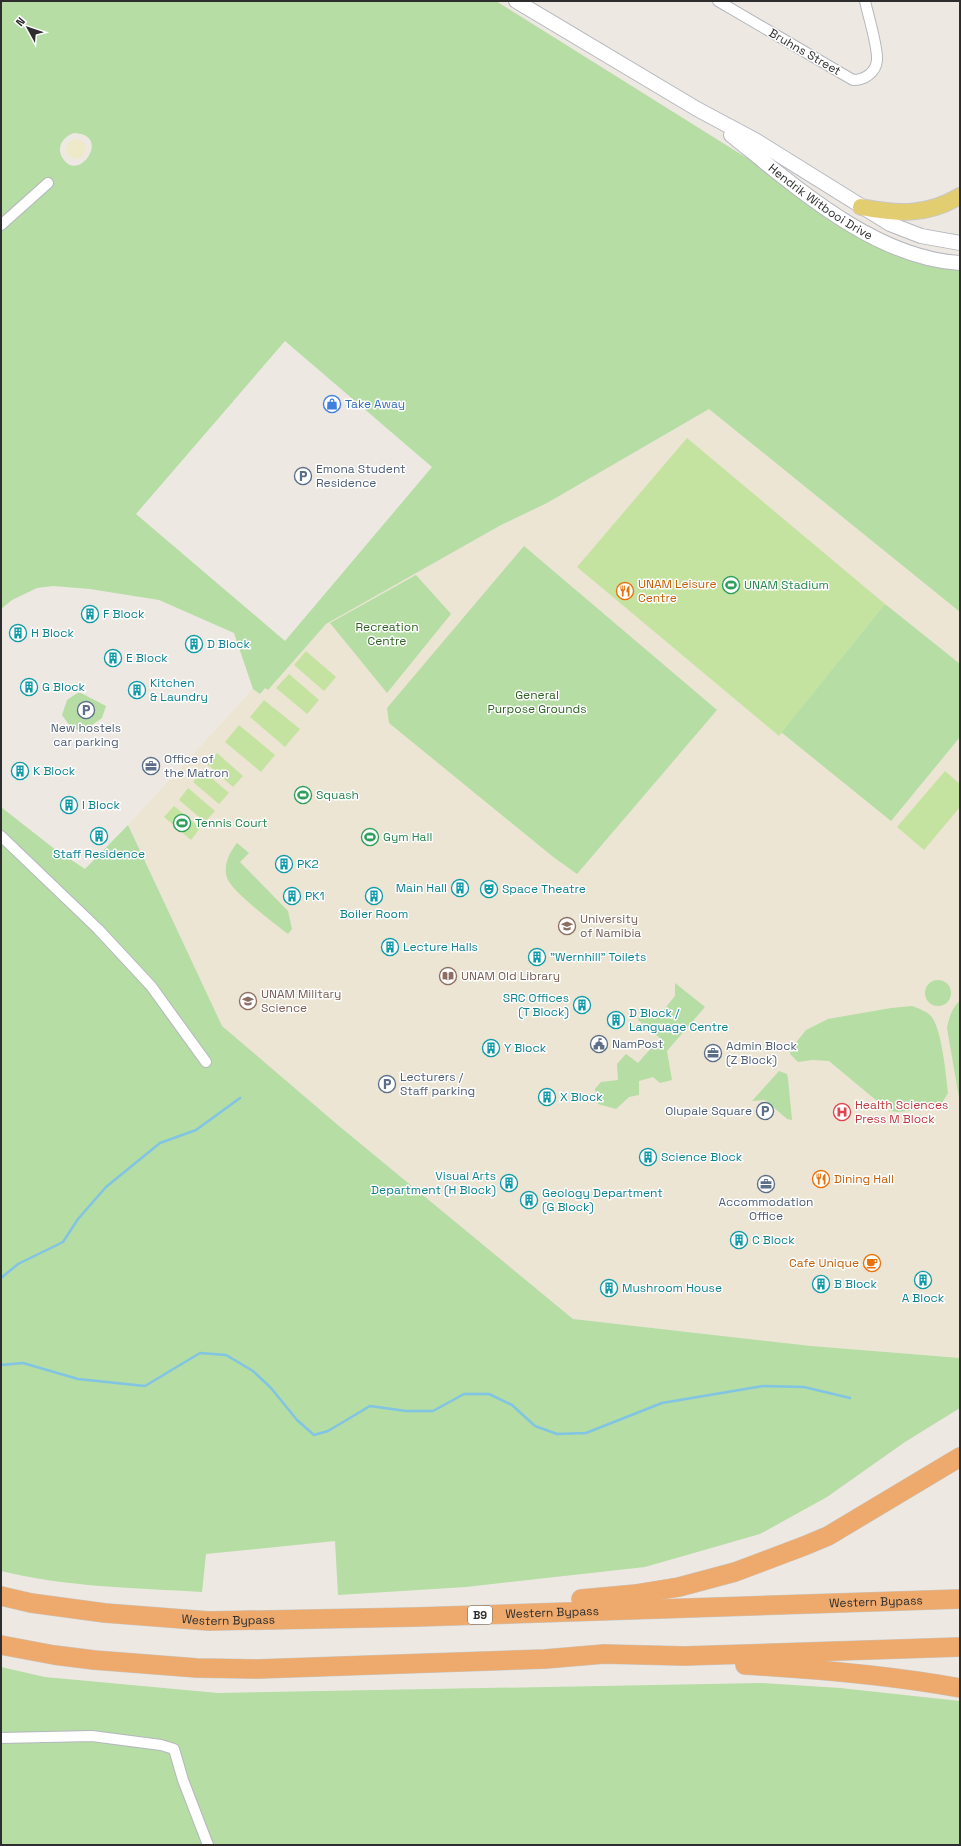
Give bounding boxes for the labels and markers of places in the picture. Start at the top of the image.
shop icon: Take Away [322,394,342,414]
place label: Take Away [345,396,405,412]
place label: Emona Student Residence [316,461,406,491]
parking icon: Emona Student Residence [293,466,313,486]
sports icon: UNAM Stadium [721,575,741,595]
place label: UNAM Leisure Centre [638,576,717,606]
place label: UNAM Stadium [744,577,829,593]
restaurant icon: UNAM Leisure Centre [615,581,635,601]
building icon: F Block [80,604,100,624]
place label: F Block [103,606,145,622]
building icon: H Block [8,623,28,643]
place label: H Block [31,625,74,641]
building icon: D Block [184,634,204,654]
place label: D Block [207,636,251,652]
building icon: E Block [103,648,123,668]
place label: E Block [126,650,168,666]
place label: Kitchen & Laundry [150,675,208,705]
building icon: G Block [19,677,39,697]
place label: G Block [42,679,85,695]
building icon: Kitchen & Laundry [127,680,147,700]
parking icon: New hostels car parking [76,700,96,720]
place label: New hostels car parking [51,720,121,750]
place label: Office of the Matron [164,751,229,781]
office icon: Office of the Matron [141,756,161,776]
building icon: K Block [10,761,30,781]
place label: K Block [33,763,76,779]
sports icon: Squash [293,785,313,805]
place label: Squash [316,787,359,803]
building icon: I Block [59,795,79,815]
place label: I Block [82,797,120,813]
sports icon: Tennis Court [172,813,192,833]
place label: Tennis Court [195,815,268,831]
building icon: Staff Residence [89,826,109,846]
sports icon: Gym Hall [360,827,380,847]
place label: Gym Hall [383,829,432,845]
place label: Staff Residence [53,846,145,862]
building icon: PK2 [274,854,294,874]
place label: PK2 [297,856,319,872]
building icon: Main Hall [450,878,470,898]
theatre icon: Space Theatre [479,879,499,899]
place label: Main Hall [396,880,447,896]
place label: Space Theatre [502,881,586,897]
building icon: PK1 [282,886,302,906]
building icon: Boiler Room [364,886,384,906]
place label: PK1 [305,888,325,904]
place label: Boiler Room [340,906,408,922]
place label: University of Namibia [580,911,641,941]
school or university icon: University of Namibia [557,916,577,936]
building icon: Lecture Halls [380,937,400,957]
place label: Lecture Halls [403,939,478,955]
building icon: "Wernhill" Toilets [527,947,547,967]
place label: "Wernhill" Toilets [550,949,646,965]
library icon: UNAM Old Library [438,966,458,986]
place label: UNAM Old Library [461,968,560,984]
place label: UNAM Military Science [261,986,341,1016]
place label: SRC Offices (T Block) [503,990,569,1020]
school or university icon: UNAM Military Science [238,991,258,1011]
building icon: SRC Offices (T Block) [572,995,592,1015]
place label: D Block / Language Centre [629,1005,728,1035]
building icon: D Block / Language Centre [606,1010,626,1030]
public building icon: NamPost [589,1034,609,1054]
place label: NamPost [612,1036,663,1052]
building icon: Y Block [481,1038,501,1058]
place label: Admin Block (Z Block) [726,1038,797,1068]
place label: Y Block [504,1040,547,1056]
office icon: Admin Block (Z Block) [703,1043,723,1063]
place label: Lecturers / Staff parking [400,1069,475,1099]
parking icon: Lecturers / Staff parking [377,1074,397,1094]
building icon: X Block [537,1087,557,1107]
place label: X Block [560,1089,603,1105]
place label: Health Sciences Press M Block [855,1097,948,1127]
parking icon: Olupale Square [755,1101,775,1121]
hospital icon: Health Sciences Press M Block [832,1102,852,1122]
place label: Olupale Square [665,1103,752,1119]
building icon: Science Block [638,1147,658,1167]
place label: Science Block [661,1149,743,1165]
place label: Visual Arts Department (H Block) [371,1168,496,1198]
restaurant icon: Dining Hall [811,1169,831,1189]
place label: Dining Hall [834,1171,894,1187]
building icon: Visual Arts Department (H Block) [499,1173,519,1193]
office icon: Accommodation Office [756,1174,776,1194]
place label: Geology Department (G Block) [542,1185,663,1215]
building icon: Geology Department (G Block) [519,1190,539,1210]
place label: Accommodation Office [719,1194,813,1224]
building icon: C Block [729,1230,749,1250]
place label: C Block [752,1232,795,1248]
cafe icon: Cafe Unique [862,1253,882,1273]
place label: Cafe Unique [789,1255,859,1271]
building icon: A Block [913,1270,933,1290]
building icon: B Block [811,1274,831,1294]
place label: B Block [834,1276,877,1292]
building icon: Mushroom House [599,1278,619,1298]
place label: Mushroom House [622,1280,722,1296]
place label: A Block [902,1290,945,1306]

